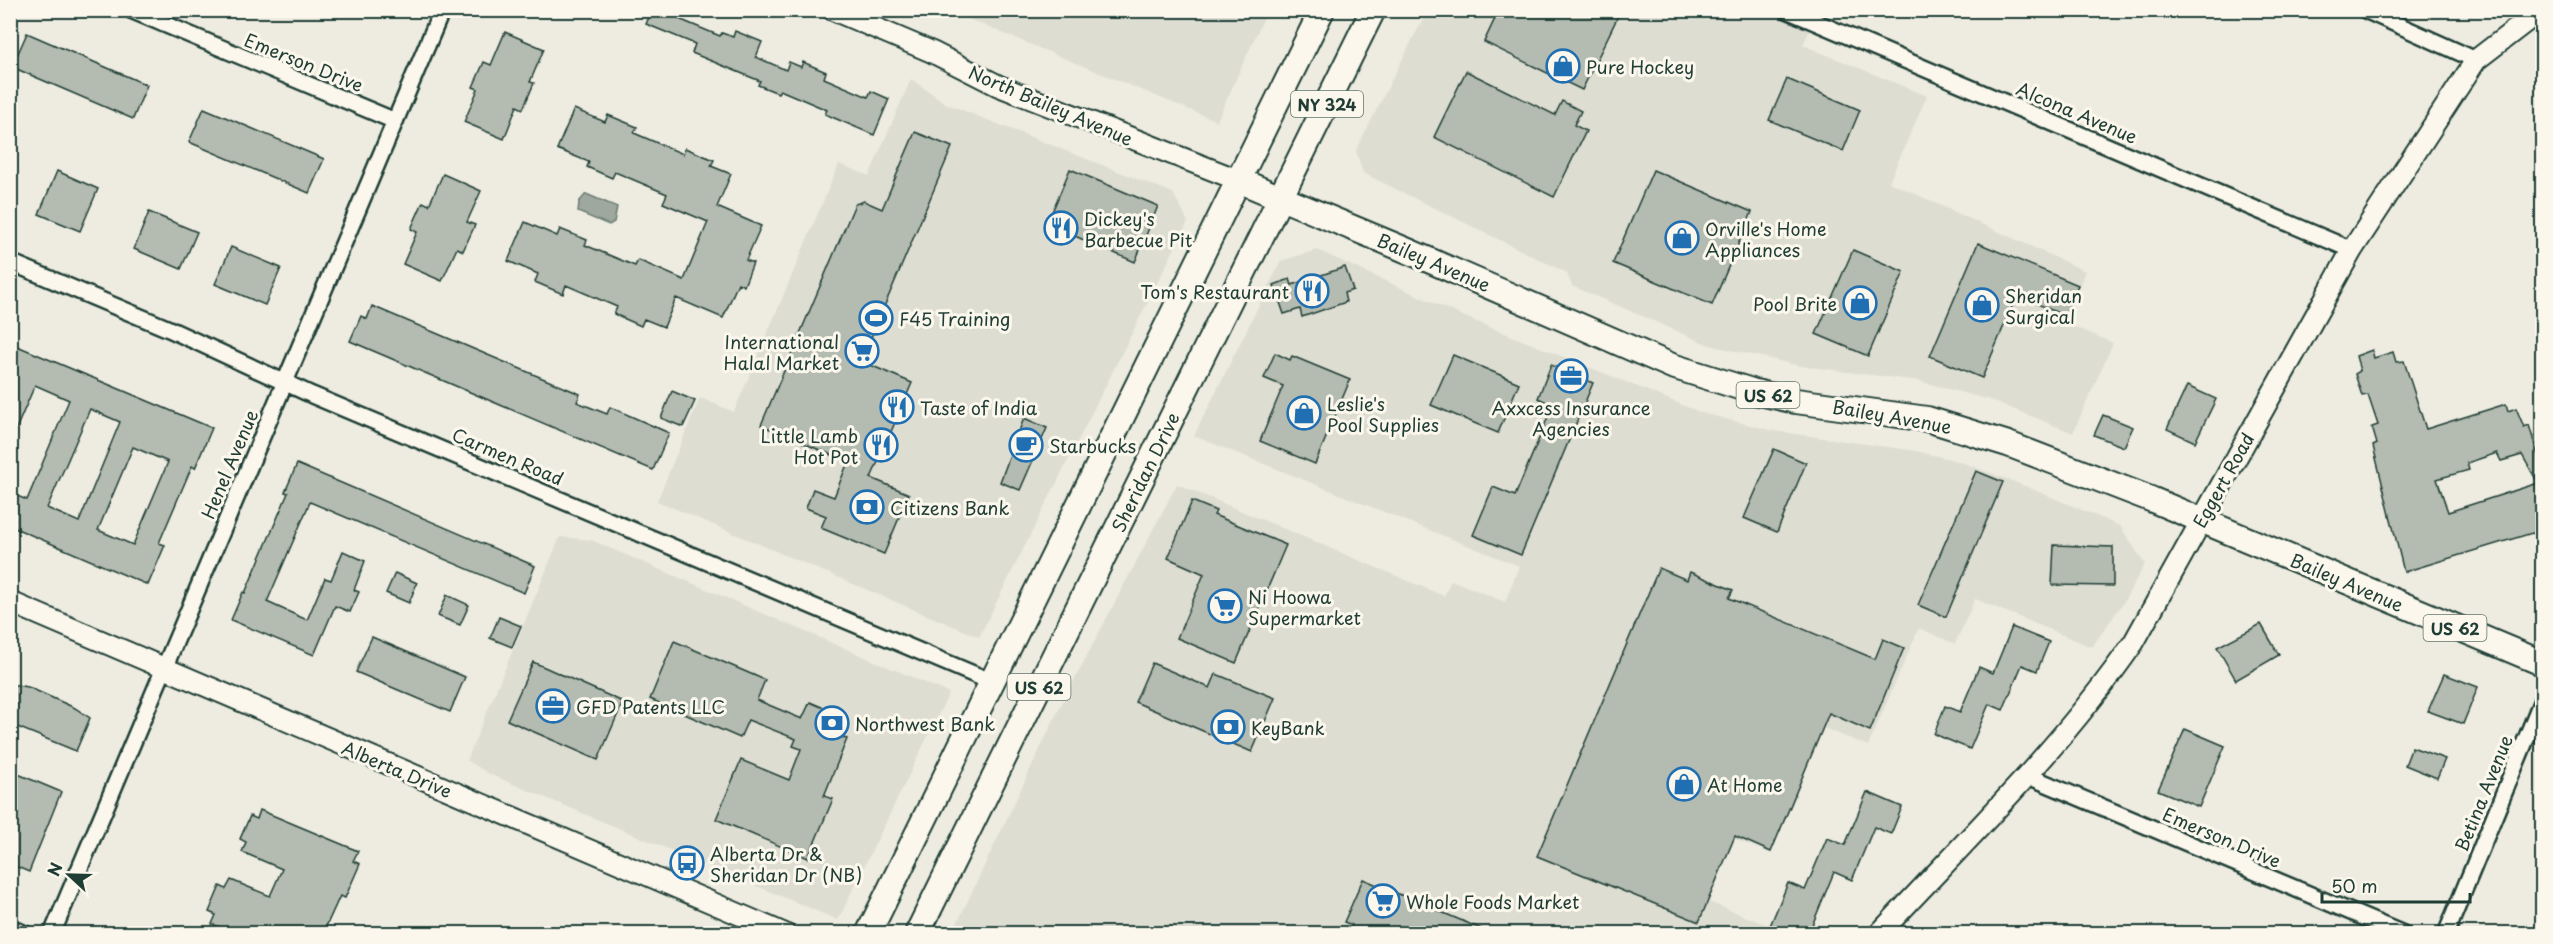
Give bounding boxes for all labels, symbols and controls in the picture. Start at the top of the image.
street label: Emerson Drive [241,26,367,98]
shop icon: Pure Hockey [1545,48,1581,84]
place label: Pure Hockey [1586,53,1694,80]
street label: North Bailey Avenue [965,58,1137,152]
street label: Alcona Avenue [2012,74,2142,150]
road number: NY 324 [1291,91,1363,117]
place label: Dickey's Barbecue Pit [1084,205,1193,253]
restaurant icon: Dickey's Barbecue Pit [1043,210,1079,246]
place label: Orville's Home Appliances [1705,215,1827,263]
shop icon: Orville's Home Appliances [1664,220,1700,256]
street label: Bailey Avenue [1373,226,1495,298]
restaurant icon: Tom's Restaurant [1294,273,1330,309]
place label: Tom's Restaurant [1140,278,1289,305]
place label: Sheridan Surgical [2005,282,2082,330]
shop icon: Pool Brite [1842,285,1878,321]
shop icon: Sheridan Surgical [1964,287,2000,323]
place label: Pool Brite [1753,290,1837,317]
sports icon: F45 Training [858,300,894,336]
place label: F45 Training [899,305,1010,332]
place label: International Halal Market [724,328,839,376]
supermarket icon: International Halal Market [844,333,880,369]
office icon: Axxcess Insurance Agencies [1553,358,1589,394]
road number: US 62 [1736,382,1800,408]
restaurant icon: Taste of India [879,389,915,425]
place label: Leslie's Pool Supplies [1327,390,1439,438]
street label: Bailey Avenue [1830,392,1954,440]
place label: Taste of India [920,394,1038,421]
place label: Axxcess Insurance Agencies [1492,394,1651,442]
shop icon: Leslie's Pool Supplies [1286,395,1322,431]
street label: Henel Avenue [194,405,264,523]
street label: Sheridan Drive [1104,408,1186,536]
street label: Carmen Road [448,420,568,492]
place label: Little Lamb Hot Pot [761,422,858,470]
restaurant icon: Little Lamb Hot Pot [863,427,899,463]
cafe icon: Starbucks [1008,427,1044,463]
street label: Eggert Road [2186,428,2260,532]
place label: Starbucks [1049,432,1136,459]
bank icon: Citizens Bank [849,489,885,525]
place label: Citizens Bank [890,494,1009,521]
street label: Bailey Avenue [2286,546,2408,618]
place label: Ni Hoowa Supermarket [1248,583,1361,631]
supermarket icon: Ni Hoowa Supermarket [1207,588,1243,624]
road number: US 62 [2424,615,2486,641]
road number: US 62 [1008,674,1070,700]
office icon: GFD Patents LLC [535,688,571,724]
place label: GFD Patents LLC [576,693,725,720]
bank icon: Northwest Bank [814,705,850,741]
bank icon: KeyBank [1210,709,1246,745]
place label: Northwest Bank [855,710,995,737]
place label: KeyBank [1251,714,1325,741]
street label: Betina Avenue [2447,731,2519,855]
street label: Alberta Drive [338,734,456,804]
shop icon: At Home [1666,766,1702,802]
place label: At Home [1707,771,1783,798]
street label: Emerson Drive [2159,800,2285,874]
place label: Alberta Dr & Sheridan Dr (NB) [710,840,862,888]
north arrow [39,845,99,905]
bus stop icon: Alberta Dr & Sheridan Dr (NB) [669,845,705,881]
text: N [41,859,68,879]
scale bar [2322,866,2470,904]
text: 50 m [2331,872,2378,899]
supermarket icon: Whole Foods Market [1365,883,1401,919]
place label: Whole Foods Market [1406,888,1579,915]

